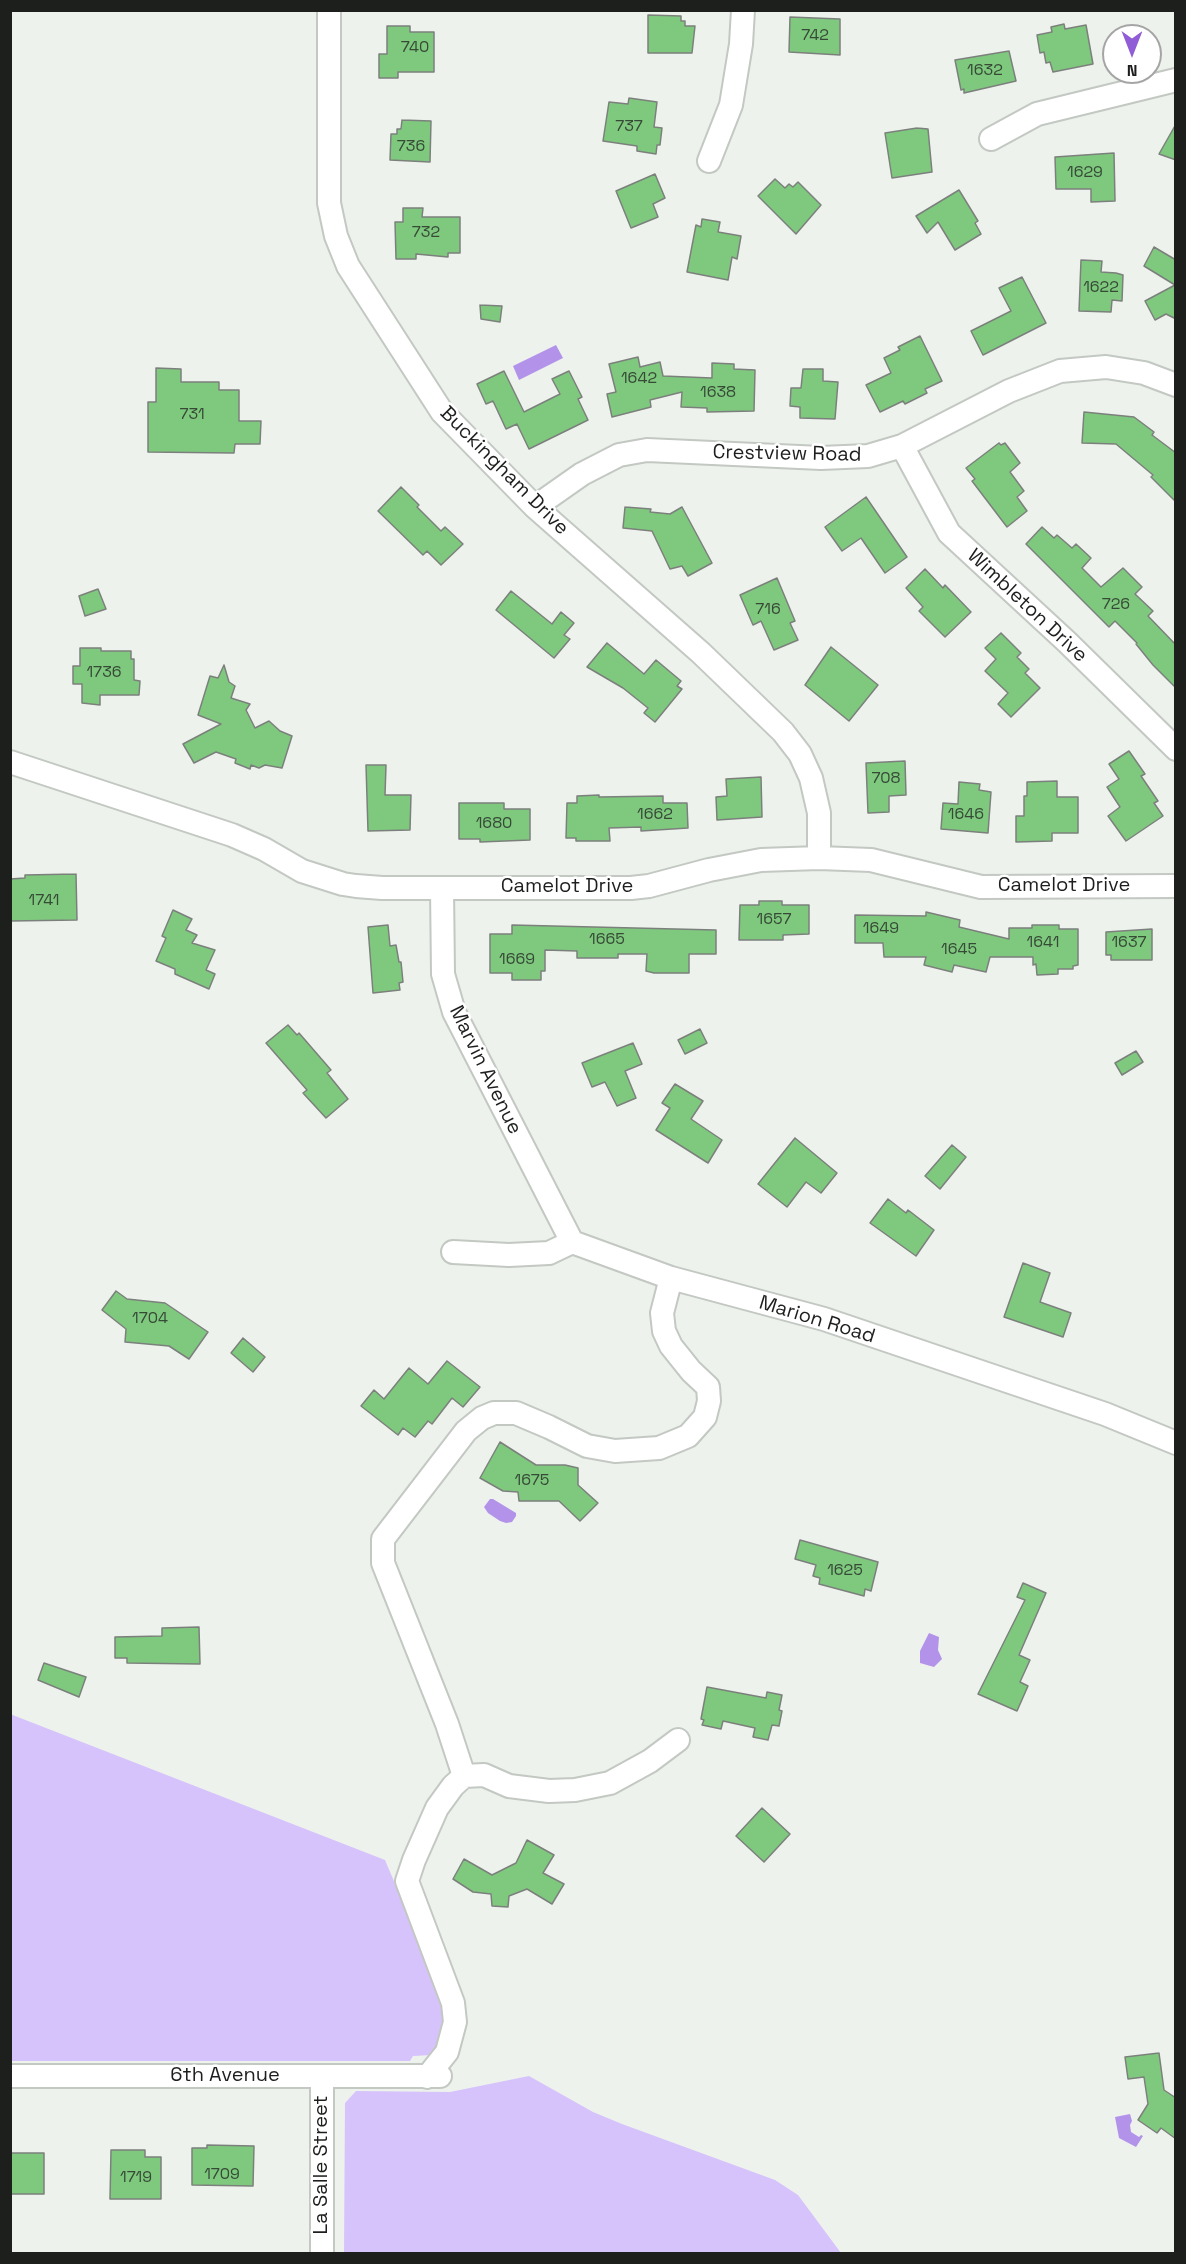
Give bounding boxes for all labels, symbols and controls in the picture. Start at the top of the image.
north arrow [1102,24,1162,84]
house number: 742 [801,26,829,46]
house number: 740 [401,38,429,58]
text: N [1127,60,1137,81]
house number: 1632 [967,61,1003,81]
house number: 737 [615,117,643,137]
house number: 736 [397,137,425,157]
house number: 1629 [1067,163,1103,183]
house number: 732 [412,223,440,243]
house number: 1622 [1083,278,1119,298]
house number: 1642 [621,369,657,389]
house number: 1638 [700,383,736,403]
street label: Buckingham Drive [435,402,573,540]
house number: 731 [179,405,205,425]
street label: Crestview Road [712,441,862,467]
street label: Wimbleton Drive [962,544,1092,668]
house number: 726 [1102,595,1130,615]
house number: 716 [755,600,781,620]
house number: 1736 [86,663,122,683]
house number: 708 [871,769,901,789]
house number: 1662 [637,805,673,825]
house number: 1646 [948,805,984,825]
house number: 1680 [476,814,512,834]
street label: Camelot Drive [998,874,1130,898]
street label: Camelot Drive [501,875,633,899]
house number: 1741 [28,891,60,911]
house number: 1657 [757,910,791,930]
house number: 1649 [863,919,899,939]
house number: 1665 [589,930,625,950]
house number: 1641 [1027,933,1059,953]
house number: 1637 [1111,933,1147,953]
house number: 1645 [941,940,977,960]
house number: 1669 [499,950,535,970]
street label: Marvin Avenue [444,1002,526,1138]
street label: Marion Road [756,1291,878,1349]
house number: 1704 [132,1309,168,1329]
house number: 1675 [515,1471,549,1491]
house number: 1625 [827,1561,863,1581]
street label: 6th Avenue [170,2064,280,2088]
street label: La Salle Street [310,2095,334,2235]
house number: 1709 [204,2165,240,2185]
house number: 1719 [120,2168,152,2188]

